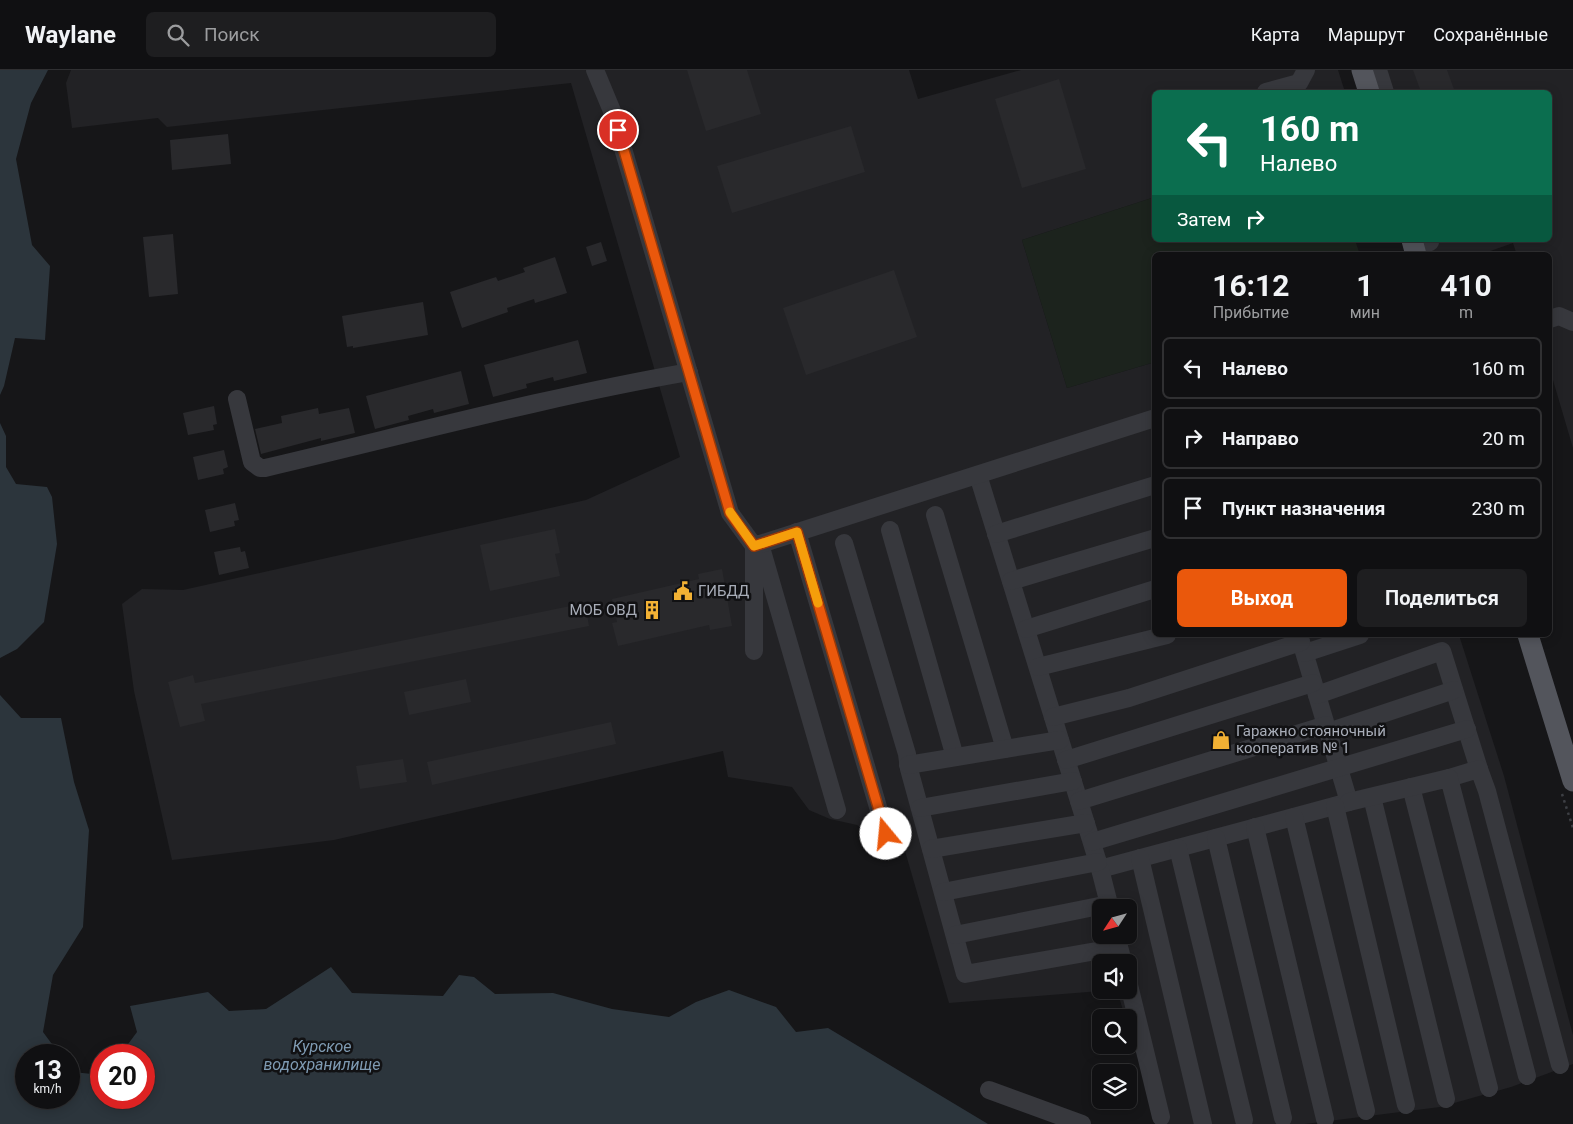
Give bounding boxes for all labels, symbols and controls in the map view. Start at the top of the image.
search box [146,12,496,57]
text: Waylane [25,21,116,49]
icon: search [164,21,192,49]
text: Поиск [204,23,260,46]
text: Карта [1251,24,1300,45]
text: Маршрут [1328,24,1405,45]
text: Сохранённые [1433,24,1548,45]
pin [597,109,639,151]
text: 160 m [1260,109,1359,150]
icon: left [1177,110,1242,175]
icon: arrive [604,116,632,144]
text: Налево [1260,151,1337,176]
icon: right [1241,205,1269,233]
text: Затем [1177,208,1231,231]
text: 16:12 [1212,268,1289,303]
text: 1 [1356,268,1373,303]
text: 410 [1440,268,1492,303]
text: Прибытие [1213,303,1289,322]
text: мин [1350,303,1380,322]
text: m [1459,303,1473,322]
icon: left [1179,354,1207,382]
text: Налево [1222,357,1288,380]
text: 160 m [1472,357,1525,380]
icon: right [1179,424,1207,452]
text: Направо [1222,427,1299,450]
text: 20 m [1482,427,1525,450]
icon: arrive [1179,494,1207,522]
text: Пункт назначения [1222,497,1385,520]
text: 230 m [1472,497,1525,520]
button: Выход [1177,569,1347,627]
button: Поделиться [1357,569,1527,627]
public building icon: ГИБДД [672,580,694,602]
place label: ГИБДД [698,582,749,600]
building icon: МОБ ОВД [641,599,663,621]
place label: МОБ ОВД [569,601,637,619]
place label: Гаражно стояночный кооператив № 1 [1236,722,1386,757]
shop icon: Гаражно стояночный кооператив № 1 [1210,729,1232,751]
position arrow [859,807,911,859]
north arrow [1092,899,1138,944]
map controls [1092,899,1137,1109]
button: sound [1092,954,1137,999]
button: search [1092,1009,1137,1054]
water label: Курское водохранилище [263,1037,381,1074]
speed limit sign: 20 [90,1044,155,1109]
text: 13 [33,1056,62,1085]
button: layers [1092,1064,1137,1109]
text: km/h [33,1082,62,1096]

